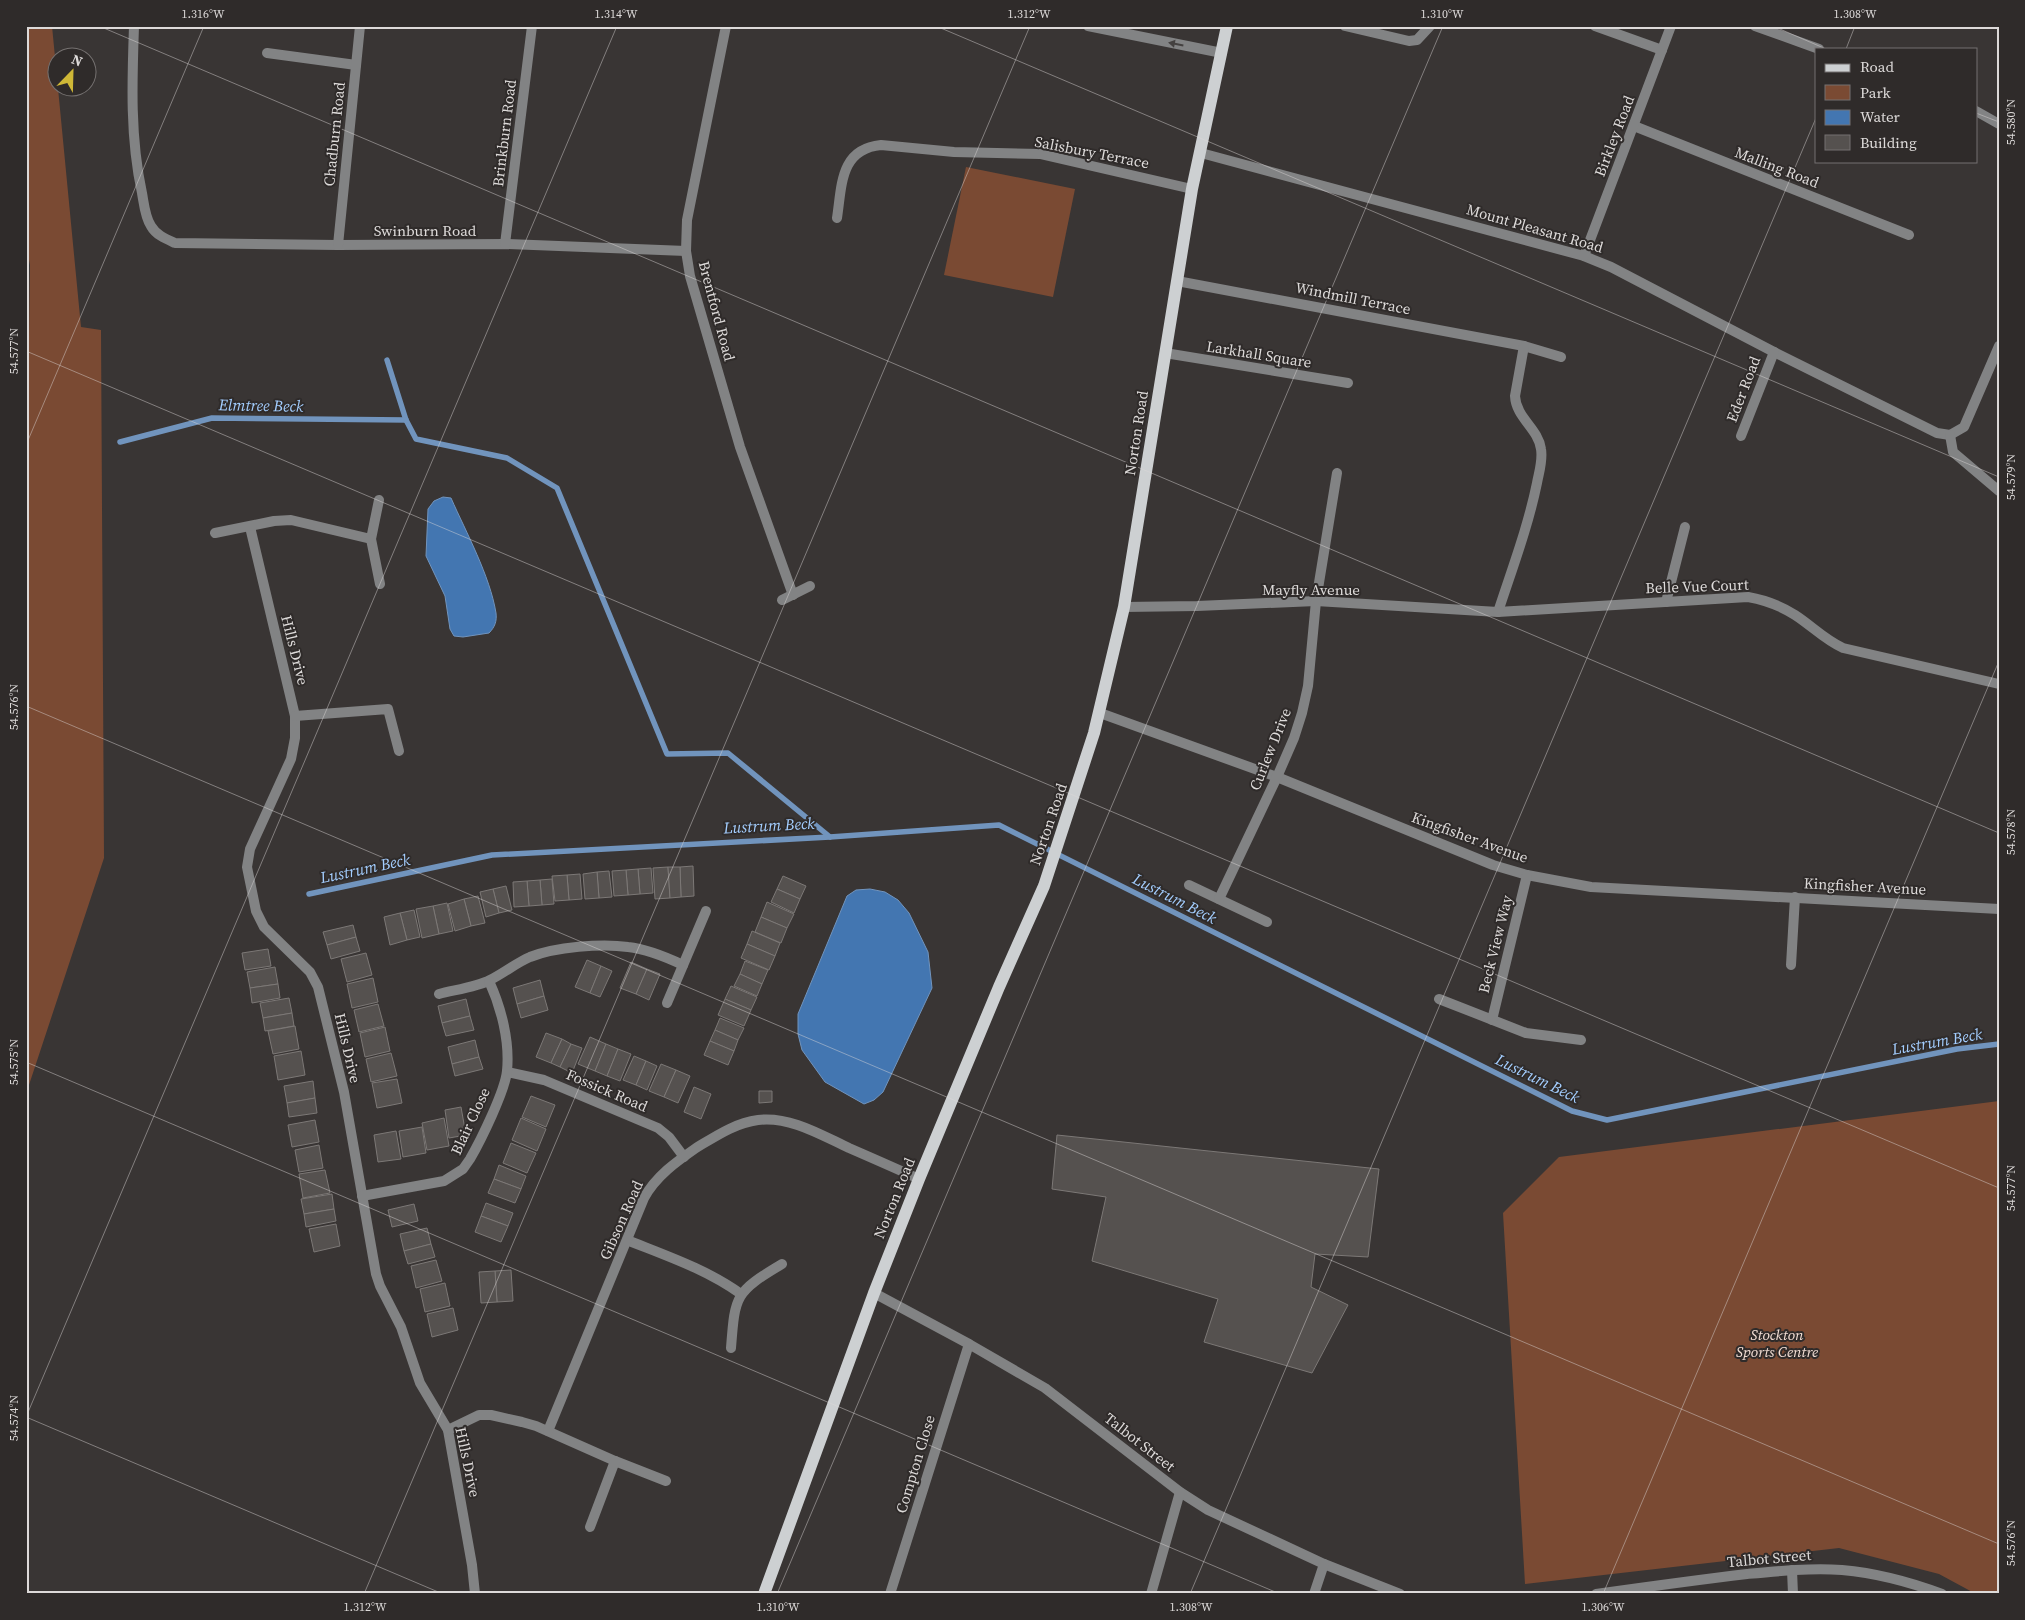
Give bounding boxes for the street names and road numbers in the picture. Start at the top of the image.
street label: Brinkburn Road [487,78,521,188]
street label: Chadburn Road [318,80,350,187]
street label: Birkley Road [1589,92,1639,180]
street label: Salisbury Terrace [1033,131,1151,173]
street label: Malling Road [1732,141,1823,193]
street label: Mount Pleasant Road [1464,198,1606,258]
street label: Swinburn Road [374,220,477,241]
street label: Brentford Road [694,259,741,364]
street label: Windmill Terrace [1294,277,1413,320]
street label: Larkhall Square [1205,335,1313,373]
street label: Eder Road [1721,353,1765,425]
street label: Norton Road [1119,389,1153,477]
street label: Belle Vue Court [1645,574,1749,598]
street label: Mayfly Avenue [1262,579,1360,600]
street label: Hills Drive [276,613,314,688]
street label: Curlew Drive [1244,704,1296,793]
street label: Norton Road [1024,780,1072,868]
street label: Kingfisher Avenue [1409,806,1531,868]
street label: Kingfisher Avenue [1803,872,1927,900]
street label: Beck View Way [1473,893,1517,995]
street label: Hills Drive [330,1011,366,1085]
street label: Fossick Road [563,1063,651,1117]
street label: Blair Close [445,1084,495,1158]
street label: Norton Road [868,1154,920,1242]
street label: Gibson Road [594,1177,648,1263]
street label: Talbot Street [1100,1408,1180,1476]
street label: Compton Close [890,1412,940,1516]
street label: Hills Drive [450,1425,486,1499]
street label: Talbot Street [1726,1544,1812,1572]

